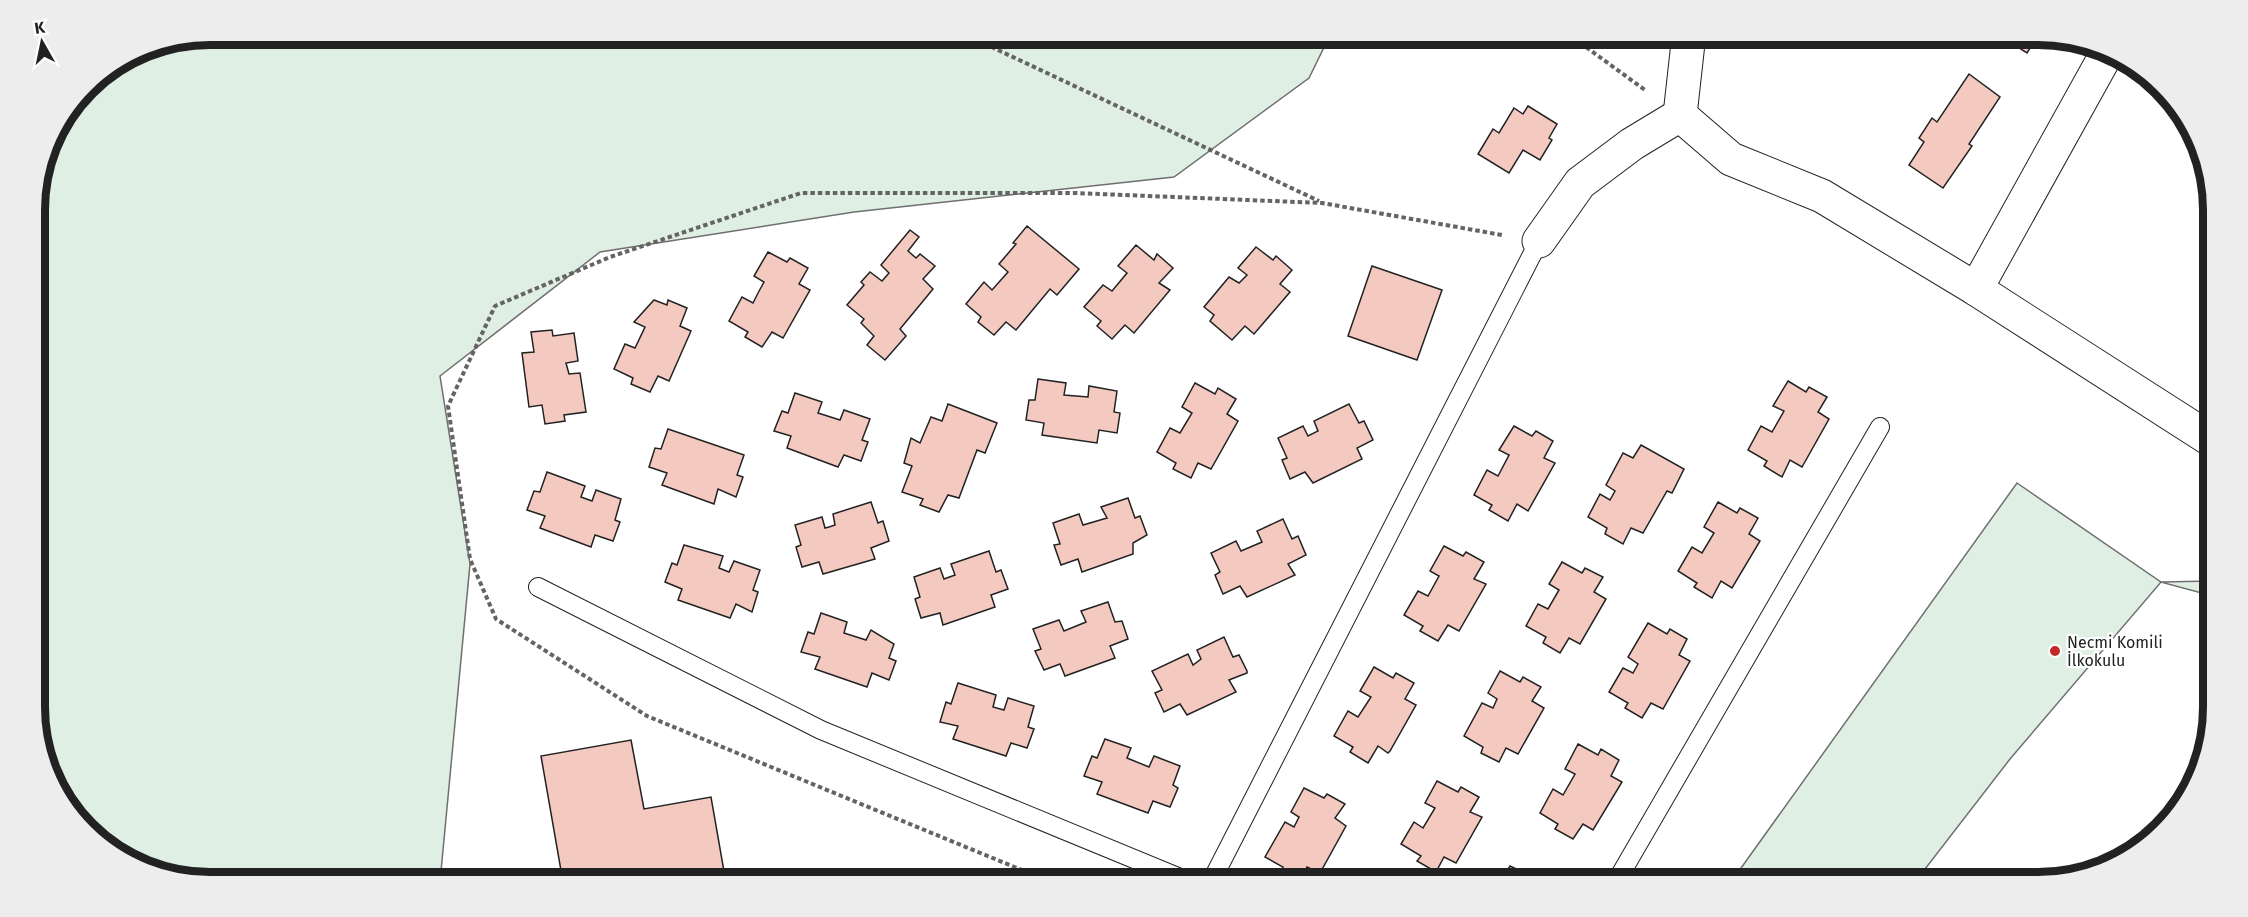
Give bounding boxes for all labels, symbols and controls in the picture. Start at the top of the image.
north arrow [12,12,72,72]
text: K [33,17,47,38]
place label: Necmi Komili İlkokulu [2067,633,2163,670]
marker: Necmi Komili İlkokulu [2048,644,2062,658]

